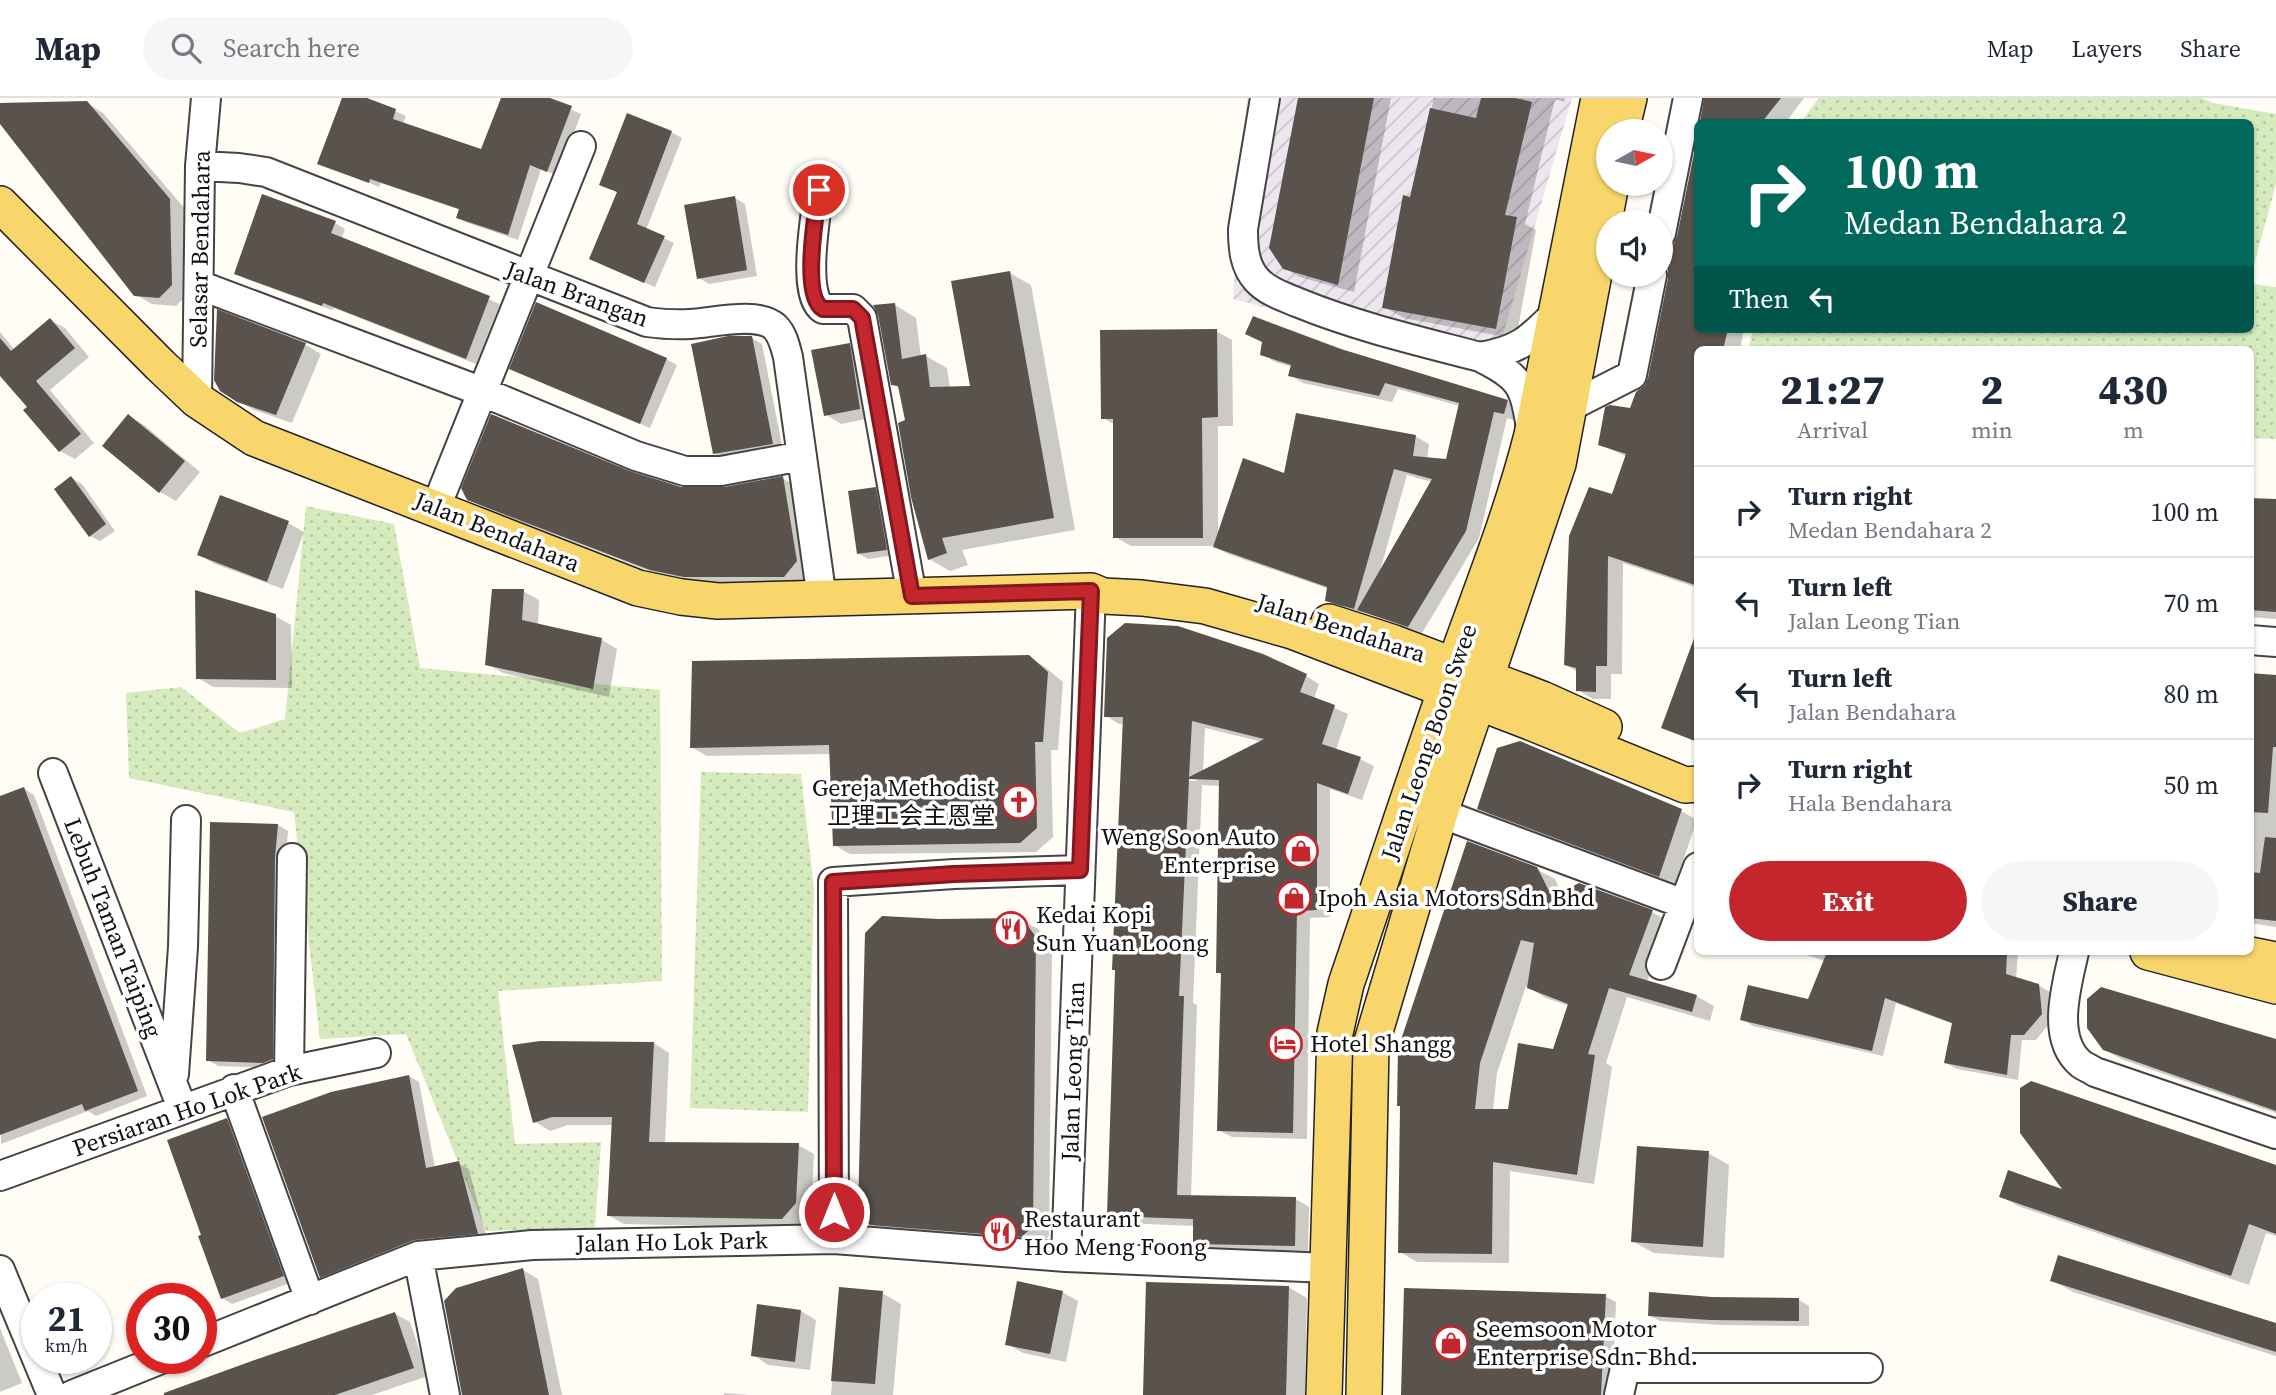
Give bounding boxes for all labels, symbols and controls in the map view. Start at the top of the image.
search box [143,17,633,80]
text: Map [35,26,101,71]
icon: search [167,29,205,67]
text: Search here [223,30,360,66]
text: Map [1987,32,2034,65]
text: Layers [2072,32,2142,65]
text: Share [2180,32,2241,65]
north arrow [1596,119,1673,196]
map controls [1596,119,1673,287]
text: 100 m [1844,137,1979,204]
icon: right [1729,147,1820,238]
street label: Selasar Bendahara [181,149,218,348]
pin [789,160,849,220]
icon: arrive [800,171,838,209]
text: Medan Bendahara 2 [1844,201,2128,245]
button: sound [1596,210,1673,287]
street label: Jalan Brangan [500,252,653,335]
icon: left [1803,280,1841,318]
text: Then [1729,281,1789,317]
text: 21:27 [1780,360,1885,418]
text: 2 [1980,360,2003,418]
text: 430 [2099,360,2168,418]
text: Arrival [1797,414,1868,446]
text: min [1971,414,2013,446]
text: m [2123,414,2144,446]
text: Turn right [1788,478,1912,514]
street label: Jalan Bendahara [409,483,586,580]
icon: right [1729,493,1767,531]
text: 100 m [2151,494,2219,530]
text: Medan Bendahara 2 [1788,514,1992,546]
text: Turn left [1788,569,1892,605]
street label: Jalan Bendahara [1252,584,1431,671]
icon: left [1729,584,1767,622]
text: 70 m [2164,585,2219,621]
text: Jalan Leong Tian [1788,605,1960,637]
street label: Jalan Leong Boon Swee [1372,619,1484,865]
text: Turn left [1788,660,1892,696]
icon: left [1729,675,1767,713]
text: 80 m [2164,676,2219,712]
text: Jalan Bendahara [1788,696,1956,728]
text: Turn right [1788,751,1912,787]
icon: right [1729,766,1767,804]
text: 50 m [2164,767,2219,803]
place label: Gereja Methodist 卫理工会主恩堂 [812,771,995,832]
church icon: Gereja Methodist 卫理工会主恩堂 [1000,783,1038,821]
text: Hala Bendahara [1788,787,1952,819]
street label: Lebuh Taman Taiping [56,813,171,1043]
place label: Weng Soon Auto Enterprise [1101,820,1276,881]
shop icon: Weng Soon Auto Enterprise [1282,832,1320,870]
button: Exit [1729,861,1967,941]
button: Share [1981,861,2219,941]
shop icon: Ipoh Asia Motors Sdn Bhd [1275,879,1313,917]
place label: Ipoh Asia Motors Sdn Bhd [1318,881,1595,914]
place label: Kedai Kopi Sun Yuan Loong [1036,898,1209,959]
restaurant icon: Kedai Kopi Sun Yuan Loong [992,910,1030,948]
street label: Jalan Leong Tian [1053,981,1092,1162]
hotel icon: Hotel Shangg [1266,1025,1304,1063]
place label: Hotel Shangg [1310,1027,1452,1060]
street label: Persiaran Ho Lok Park [68,1055,306,1164]
position arrow [797,1175,871,1249]
place label: Restaurant Hoo Meng Foong [1024,1202,1207,1263]
restaurant icon: Restaurant Hoo Meng Foong [981,1214,1019,1252]
street label: Jalan Ho Lok Park [575,1223,769,1260]
speed limit sign: 30 [126,1283,217,1374]
text: 21 [48,1295,85,1343]
place label: Seemsoon Motor Enterprise Sdn. Bhd. [1476,1312,1698,1373]
shop icon: Seemsoon Motor Enterprise Sdn. Bhd. [1432,1324,1470,1362]
text: km/h [45,1333,88,1358]

